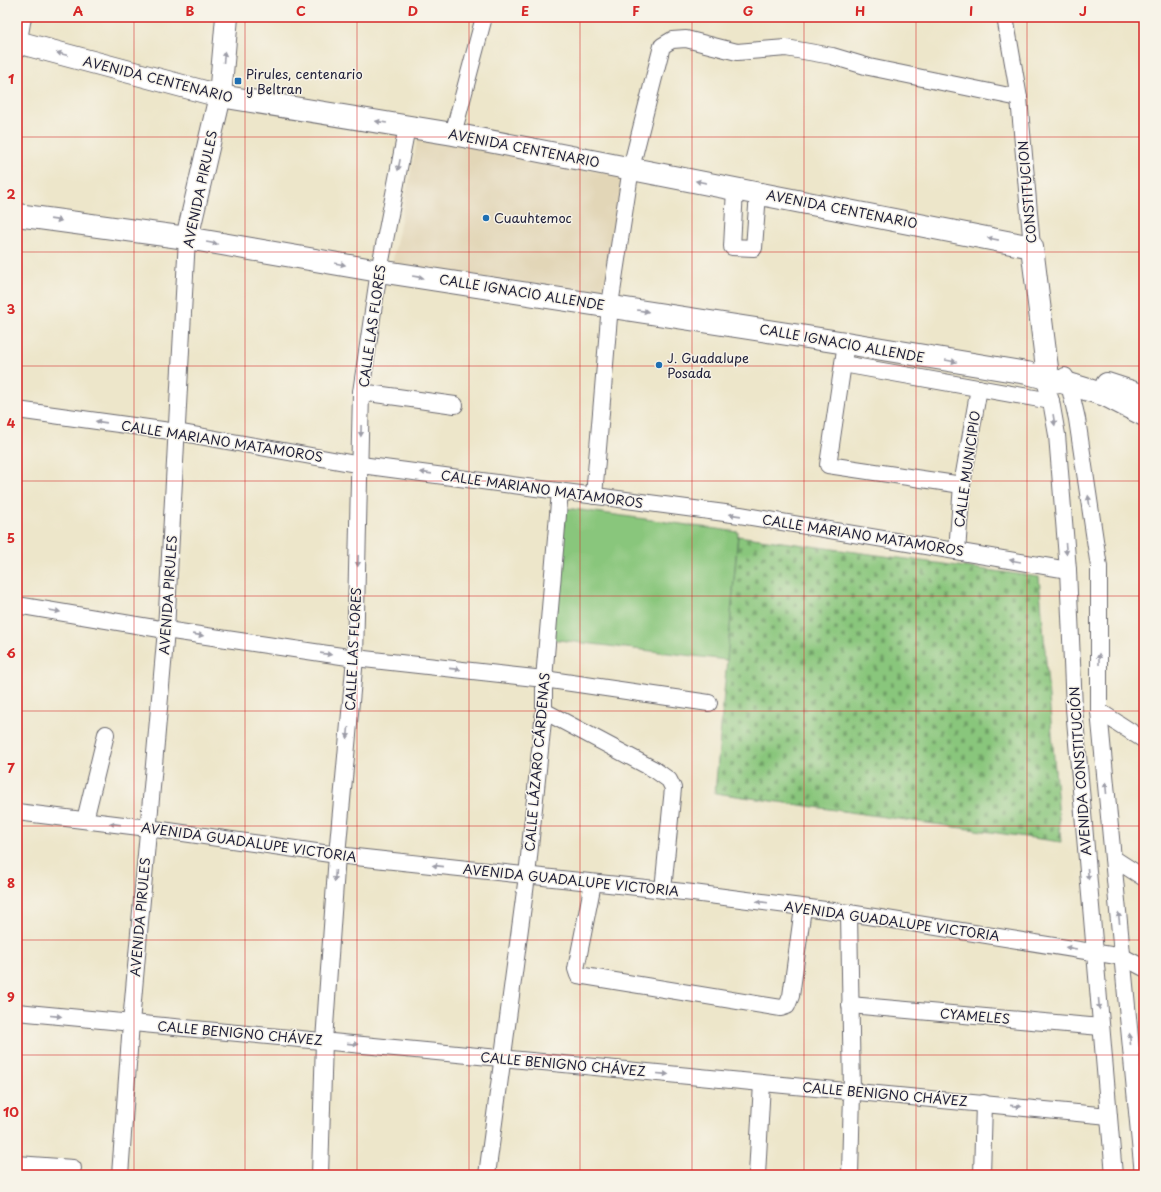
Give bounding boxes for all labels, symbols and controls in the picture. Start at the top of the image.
text: A [73,1,83,20]
text: B [186,1,195,20]
text: C [296,1,306,20]
text: D [408,1,418,20]
text: E [521,1,529,20]
text: F [632,1,640,20]
text: G [743,1,753,20]
text: H [855,1,865,20]
text: I [969,1,973,20]
text: J [1079,1,1087,20]
one-way arrow [56,51,68,57]
street label: AVENIDA CENTENARIO [81,51,235,106]
one-way arrow [220,51,227,63]
place label: Pirules, centenario y Beltran [246,64,363,98]
text: 1 [8,69,14,88]
marker: Pirules, centenario y Beltran [233,76,243,86]
one-way arrow [374,119,387,125]
street label: AVENIDA CENTENARIO [447,124,601,171]
street label: AVENIDA PIRULES [178,128,221,249]
street label: CONSTITUCION [1013,140,1040,244]
one-way arrow [396,159,402,171]
one-way arrow [695,178,707,184]
text: 2 [6,184,16,203]
street label: AVENIDA CENTENARIO [765,185,919,232]
place label: Cuauhtemoc [494,208,572,227]
marker: Cuauhtemoc [481,213,491,223]
one-way arrow [50,217,62,223]
one-way arrow [987,236,1000,242]
one-way arrow [206,240,218,246]
one-way arrow [334,261,346,267]
street label: CALLE LAS FLORES [353,263,390,389]
street label: CALLE IGNACIO ALLENDE [438,269,606,314]
one-way arrow [412,274,424,280]
text: 3 [7,299,16,318]
one-way arrow [637,308,649,314]
street label: CALLE IGNACIO ALLENDE [758,319,926,366]
place label: J. Guadalupe Posada [667,348,749,382]
one-way arrow [945,359,957,365]
marker: J. Guadalupe Posada [654,360,664,370]
street label: CALLE MUNICIPIO [949,409,984,528]
text: 4 [7,413,16,432]
one-way arrow [1051,414,1057,426]
street label: CALLE MARIANO MATAMOROS [120,415,324,466]
one-way arrow [95,419,107,425]
one-way arrow [358,425,364,438]
street label: CALLE MARIANO MATAMOROS [440,465,644,512]
one-way arrow [420,470,432,476]
one-way arrow [1086,495,1092,507]
street label: CALLE MARIANO MATAMOROS [761,509,965,560]
one-way arrow [729,512,741,518]
text: 5 [7,528,15,547]
street label: AVENIDA PIRULES [154,535,181,655]
one-way arrow [1062,543,1069,555]
one-way arrow [355,555,361,568]
one-way arrow [1009,558,1021,564]
street label: CALLE LAS FLORES [340,587,365,711]
one-way arrow [49,609,62,615]
one-way arrow [191,632,204,638]
text: 6 [6,643,16,662]
one-way arrow [320,651,332,657]
one-way arrow [1096,652,1102,665]
one-way arrow [449,666,461,672]
street label: CALLE LÁZARO CÁRDENAS [519,672,554,852]
street label: AVENIDA CONSTITUCIÓN [1064,686,1095,856]
one-way arrow [345,727,351,739]
text: 7 [7,758,15,777]
one-way arrow [1103,782,1110,794]
street label: AVENIDA GUADALUPE VICTORIA [140,817,358,866]
one-way arrow [109,821,121,827]
street label: AVENIDA PIRULES [125,857,154,977]
street label: AVENIDA GUADALUPE VICTORIA [462,859,680,900]
one-way arrow [432,863,444,870]
one-way arrow [1084,868,1091,880]
one-way arrow [332,870,339,882]
text: 8 [7,873,15,892]
street label: AVENIDA GUADALUPE VICTORIA [783,896,1001,945]
one-way arrow [756,899,768,905]
one-way arrow [1116,912,1122,924]
one-way arrow [1065,945,1077,951]
text: 9 [7,987,15,1006]
one-way arrow [1095,998,1102,1010]
street label: CYAMELES [939,1003,1011,1028]
one-way arrow [50,1013,62,1019]
street label: CALLE BENIGNO CHÁVEZ [157,1016,324,1049]
one-way arrow [1127,1033,1134,1045]
one-way arrow [346,1041,359,1047]
street label: CALLE BENIGNO CHÁVEZ [480,1047,647,1080]
one-way arrow [657,1070,669,1077]
street label: CALLE BENIGNO CHÁVEZ [802,1077,969,1110]
text: 10 [3,1102,19,1121]
one-way arrow [1010,1103,1022,1110]

